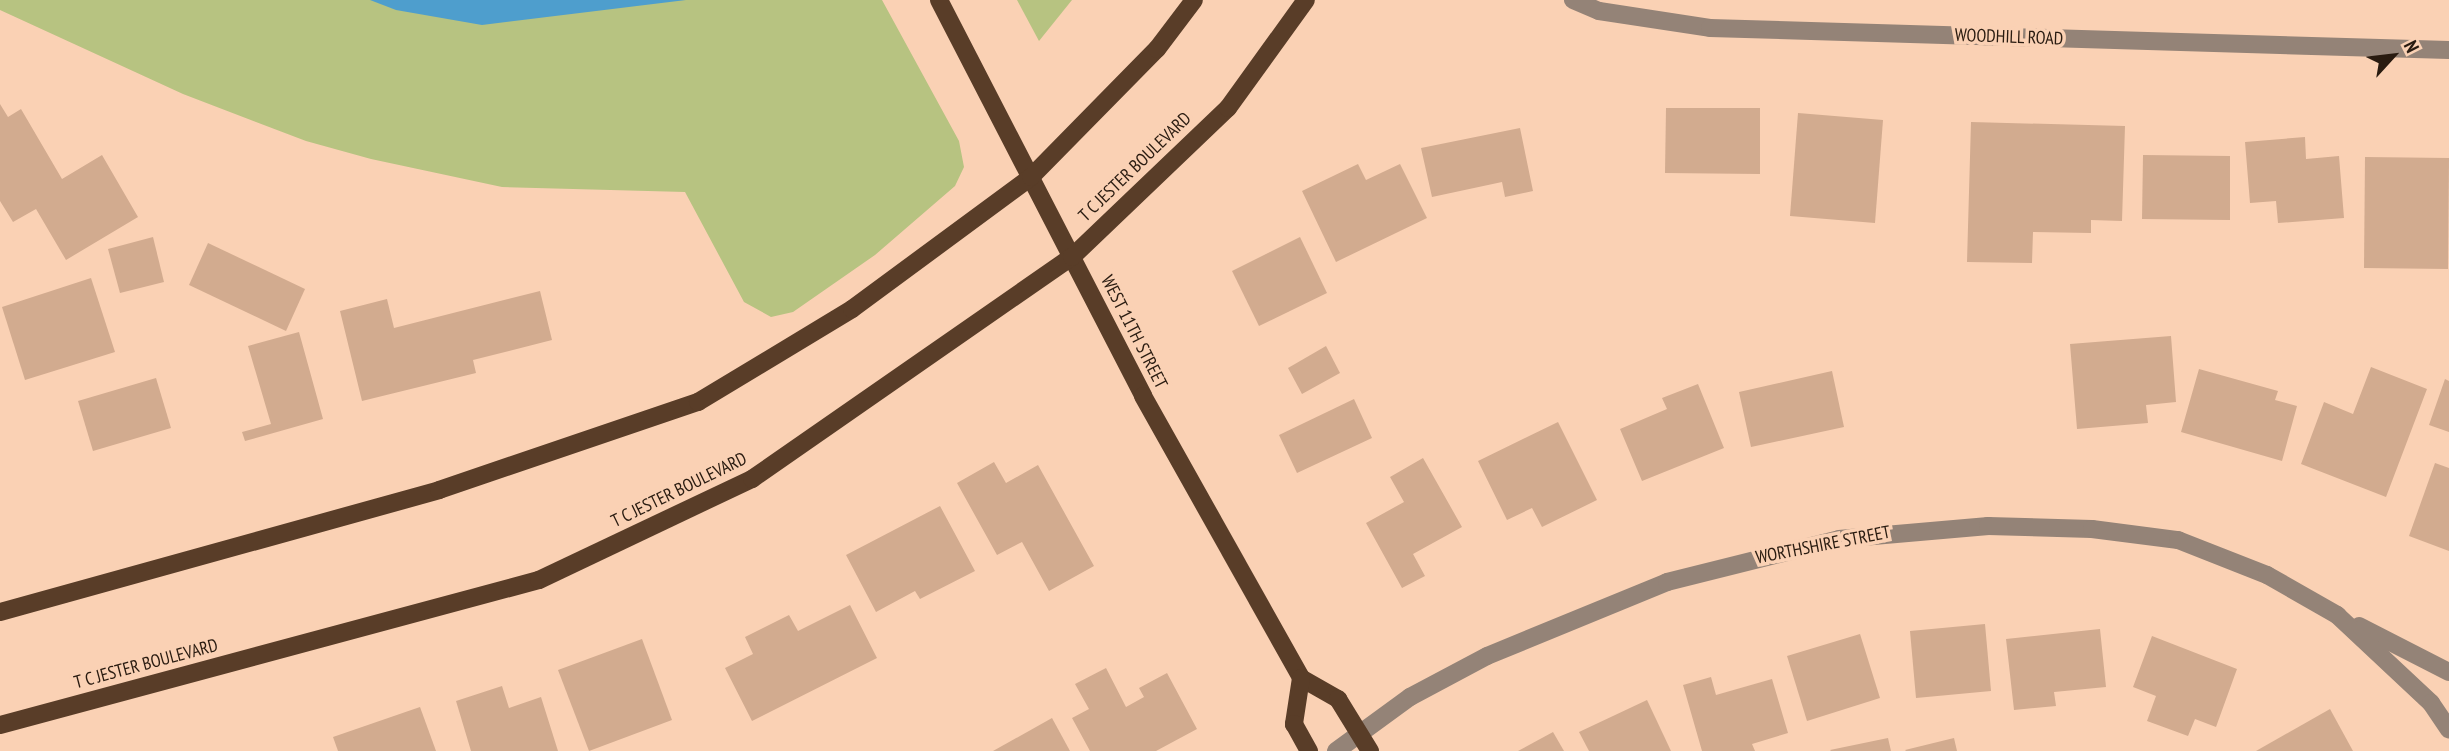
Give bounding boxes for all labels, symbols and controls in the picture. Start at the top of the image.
north arrow [2358,21,2428,91]
street label: WOODHILL ROAD [1954,24,2064,50]
text: N [2399,36,2425,56]
street label: T C JESTER BOULEVARD [1074,107,1196,227]
street label: WEST 11TH STREET [1096,271,1172,393]
street label: T C JESTER BOULEVARD [607,448,751,532]
street label: WORTHSHIRE STREET [1754,521,1892,569]
street label: T C JESTER BOULEVARD [71,634,221,694]

